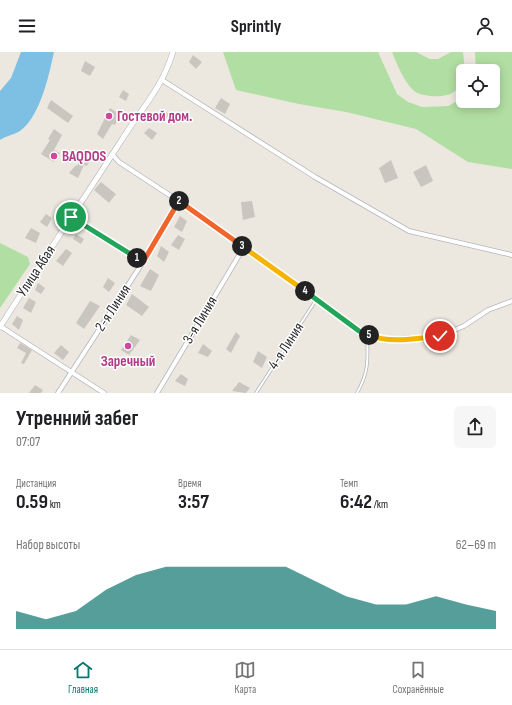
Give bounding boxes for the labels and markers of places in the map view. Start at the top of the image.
place label: Гостевой дом. [117,107,192,126]
marker: Гостевой дом. [104,111,114,121]
place label: BAQDOS [62,147,106,166]
marker: BAQDOS [49,151,59,161]
pin: 2 [169,191,189,211]
pin [54,200,88,234]
pin: 3 [232,236,252,256]
pin: 1 [127,248,147,268]
pin: 4 [295,281,315,301]
pin [423,319,457,353]
pin: 5 [359,325,379,345]
marker: Заречный [123,341,133,351]
place label: Заречный [101,352,155,371]

